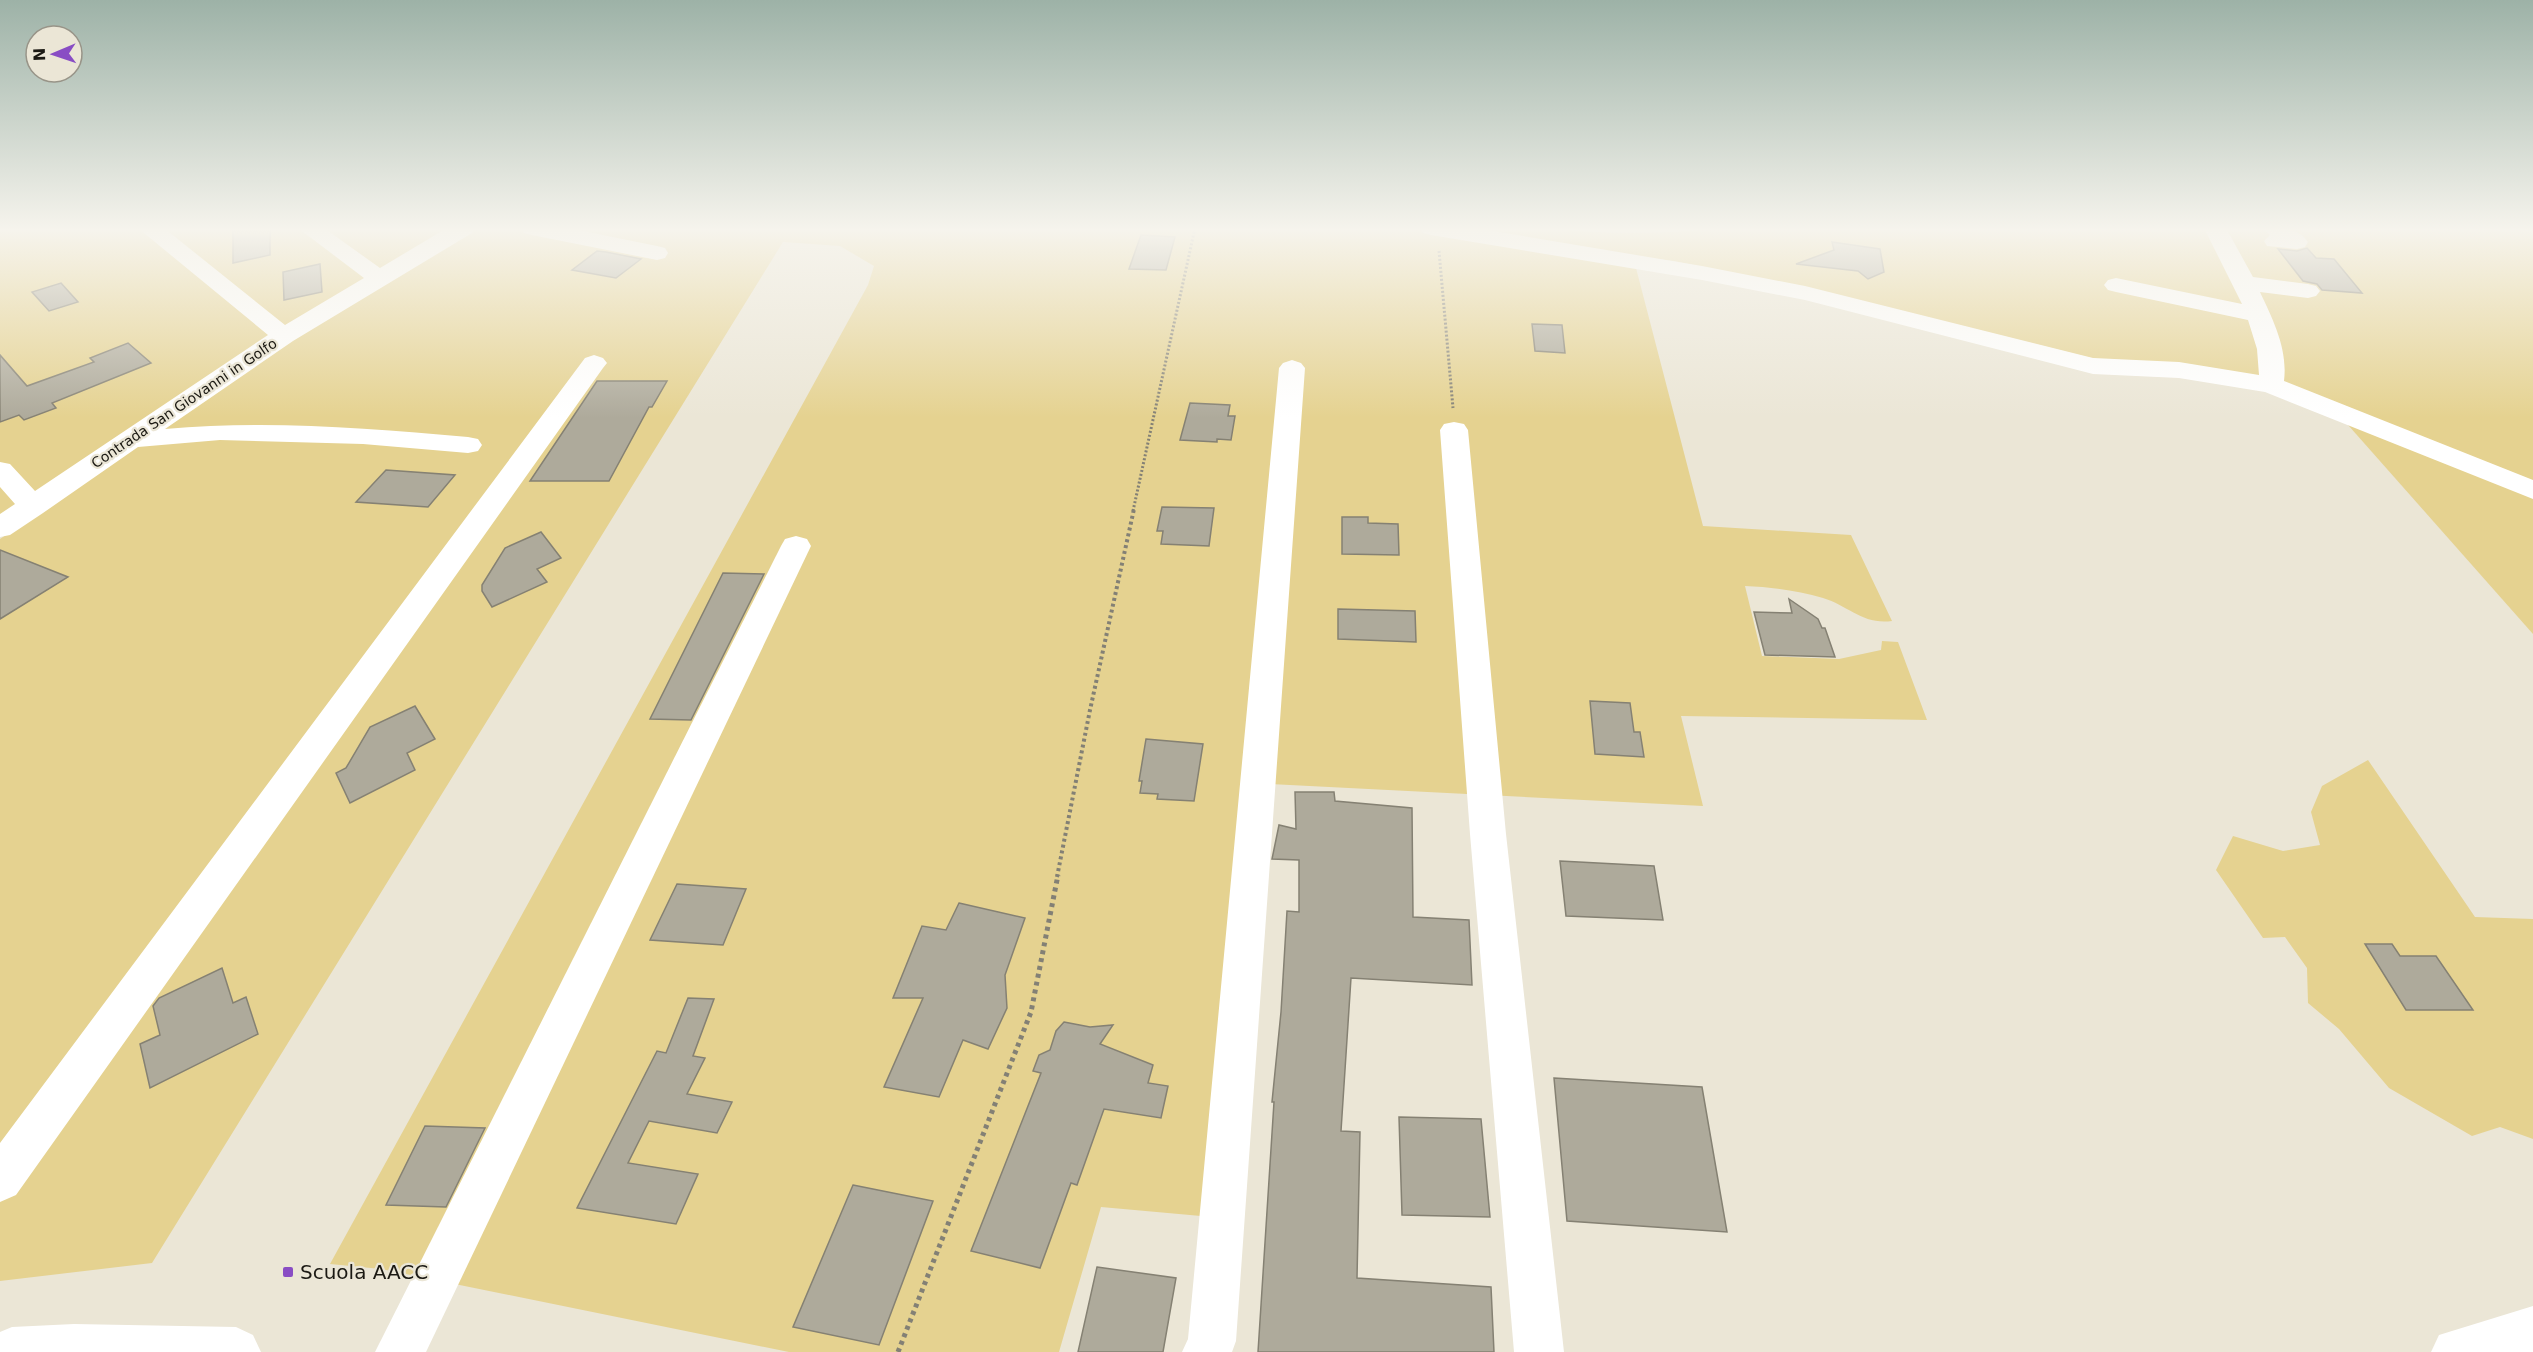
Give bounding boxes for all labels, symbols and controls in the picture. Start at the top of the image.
north arrow [24,24,84,84]
text: N [30,47,49,62]
street label: Contrada San Giovanni in Golfo [88,335,280,471]
place label: Scuola AACC [300,1260,428,1284]
marker: Scuola AACC [281,1265,295,1279]

